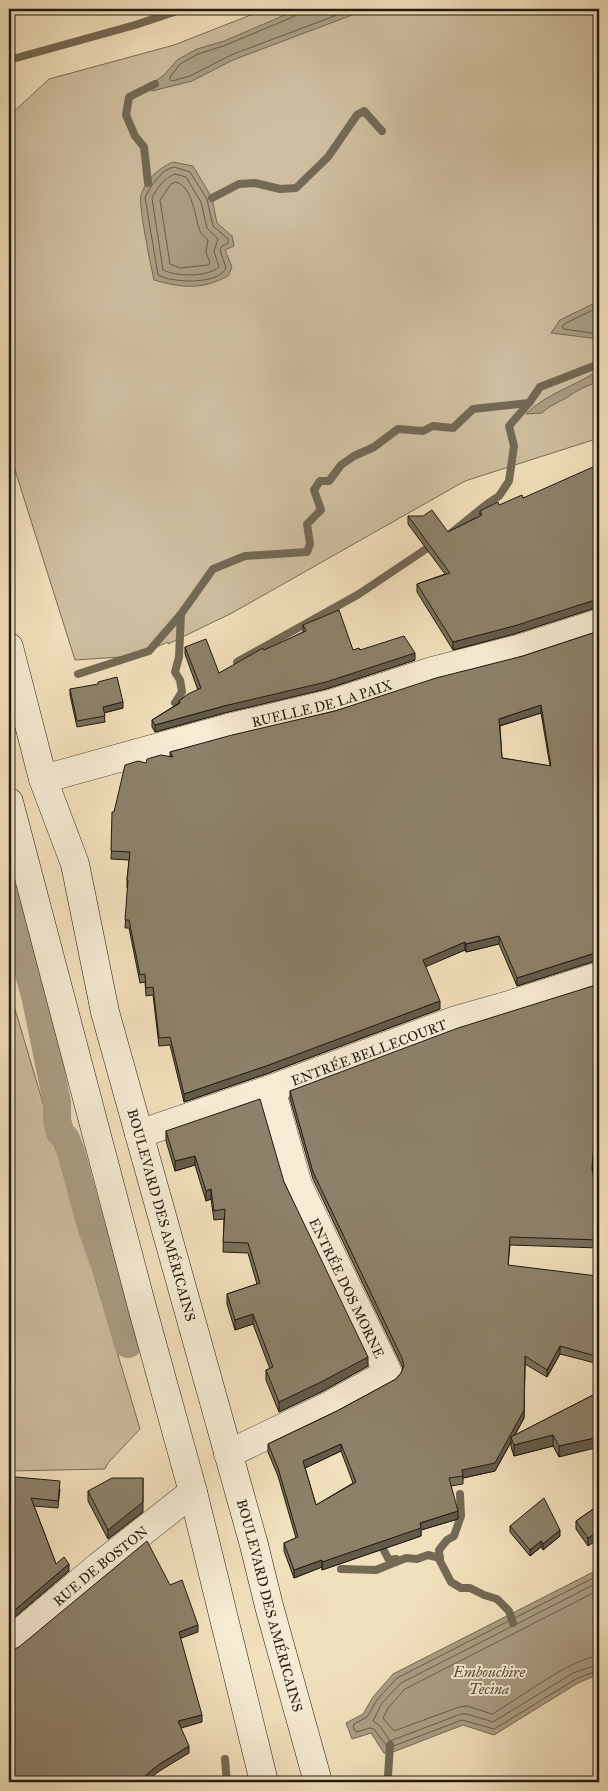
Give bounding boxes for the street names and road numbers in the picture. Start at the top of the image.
street label: RUELLE DE LA PAIX [250,676,395,731]
street label: ENTRÉE BELLECOURT [289,1016,450,1090]
street label: BOULEVARD DES AMÉRICAINS [124,1107,199,1323]
street label: ENTRÉE DOS MORNE [305,1215,390,1361]
street label: BOULEVARD DES AMÉRICAINS [233,1497,306,1714]
street label: RUE DE BOSTON [50,1523,152,1610]

